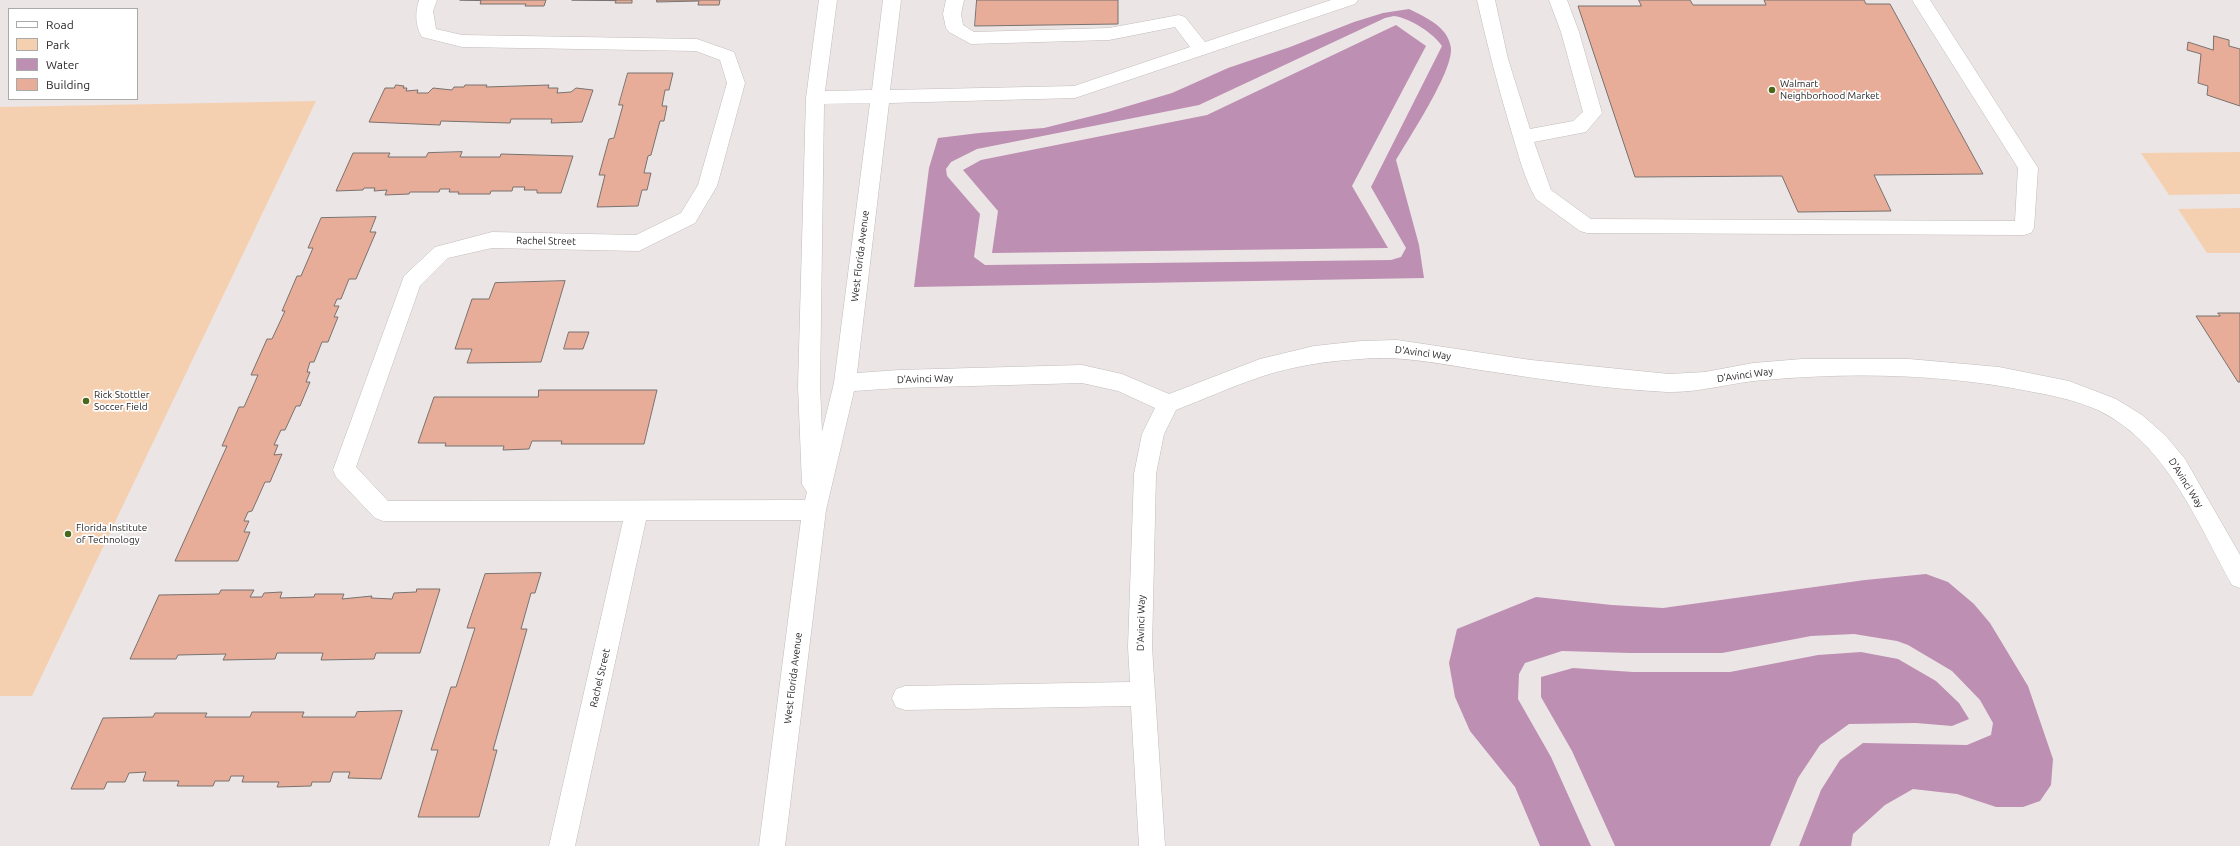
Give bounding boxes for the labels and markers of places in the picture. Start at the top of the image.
place label: Walmart Neighborhood Market [1780,78,1880,102]
marker: Walmart Neighborhood Market [1767,85,1777,95]
place label: Rick Stottler Soccer Field [94,389,149,412]
marker: Rick Stottler Soccer Field [81,396,91,406]
place label: Florida Institute of Technology [76,522,147,546]
marker: Florida Institute of Technology [63,529,73,539]

